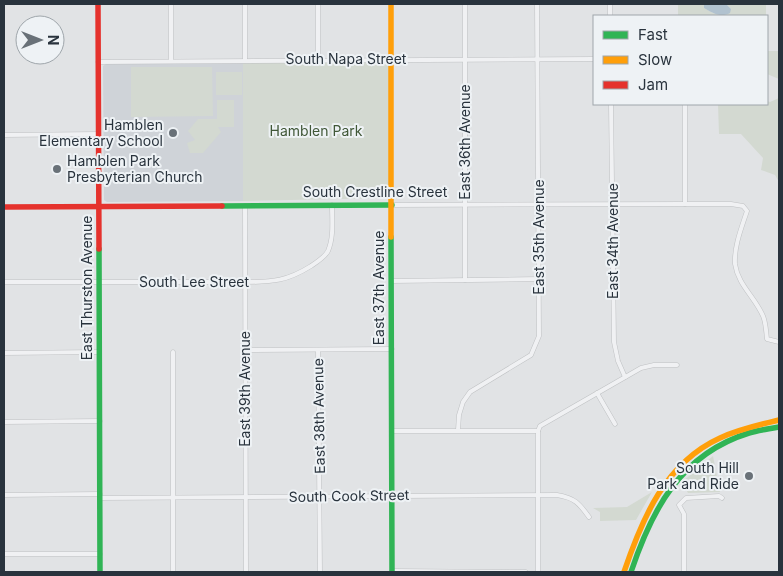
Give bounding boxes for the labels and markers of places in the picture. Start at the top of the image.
place label: Hamblen Elementary School [39,116,163,149]
marker: Hamblen Elementary School [167,127,179,139]
place label: Hamblen Park Presbyterian Church [67,152,203,185]
marker: Hamblen Park Presbyterian Church [51,163,63,175]
place label: South Hill Park and Ride [647,459,739,492]
marker: South Hill Park and Ride [743,470,755,482]

